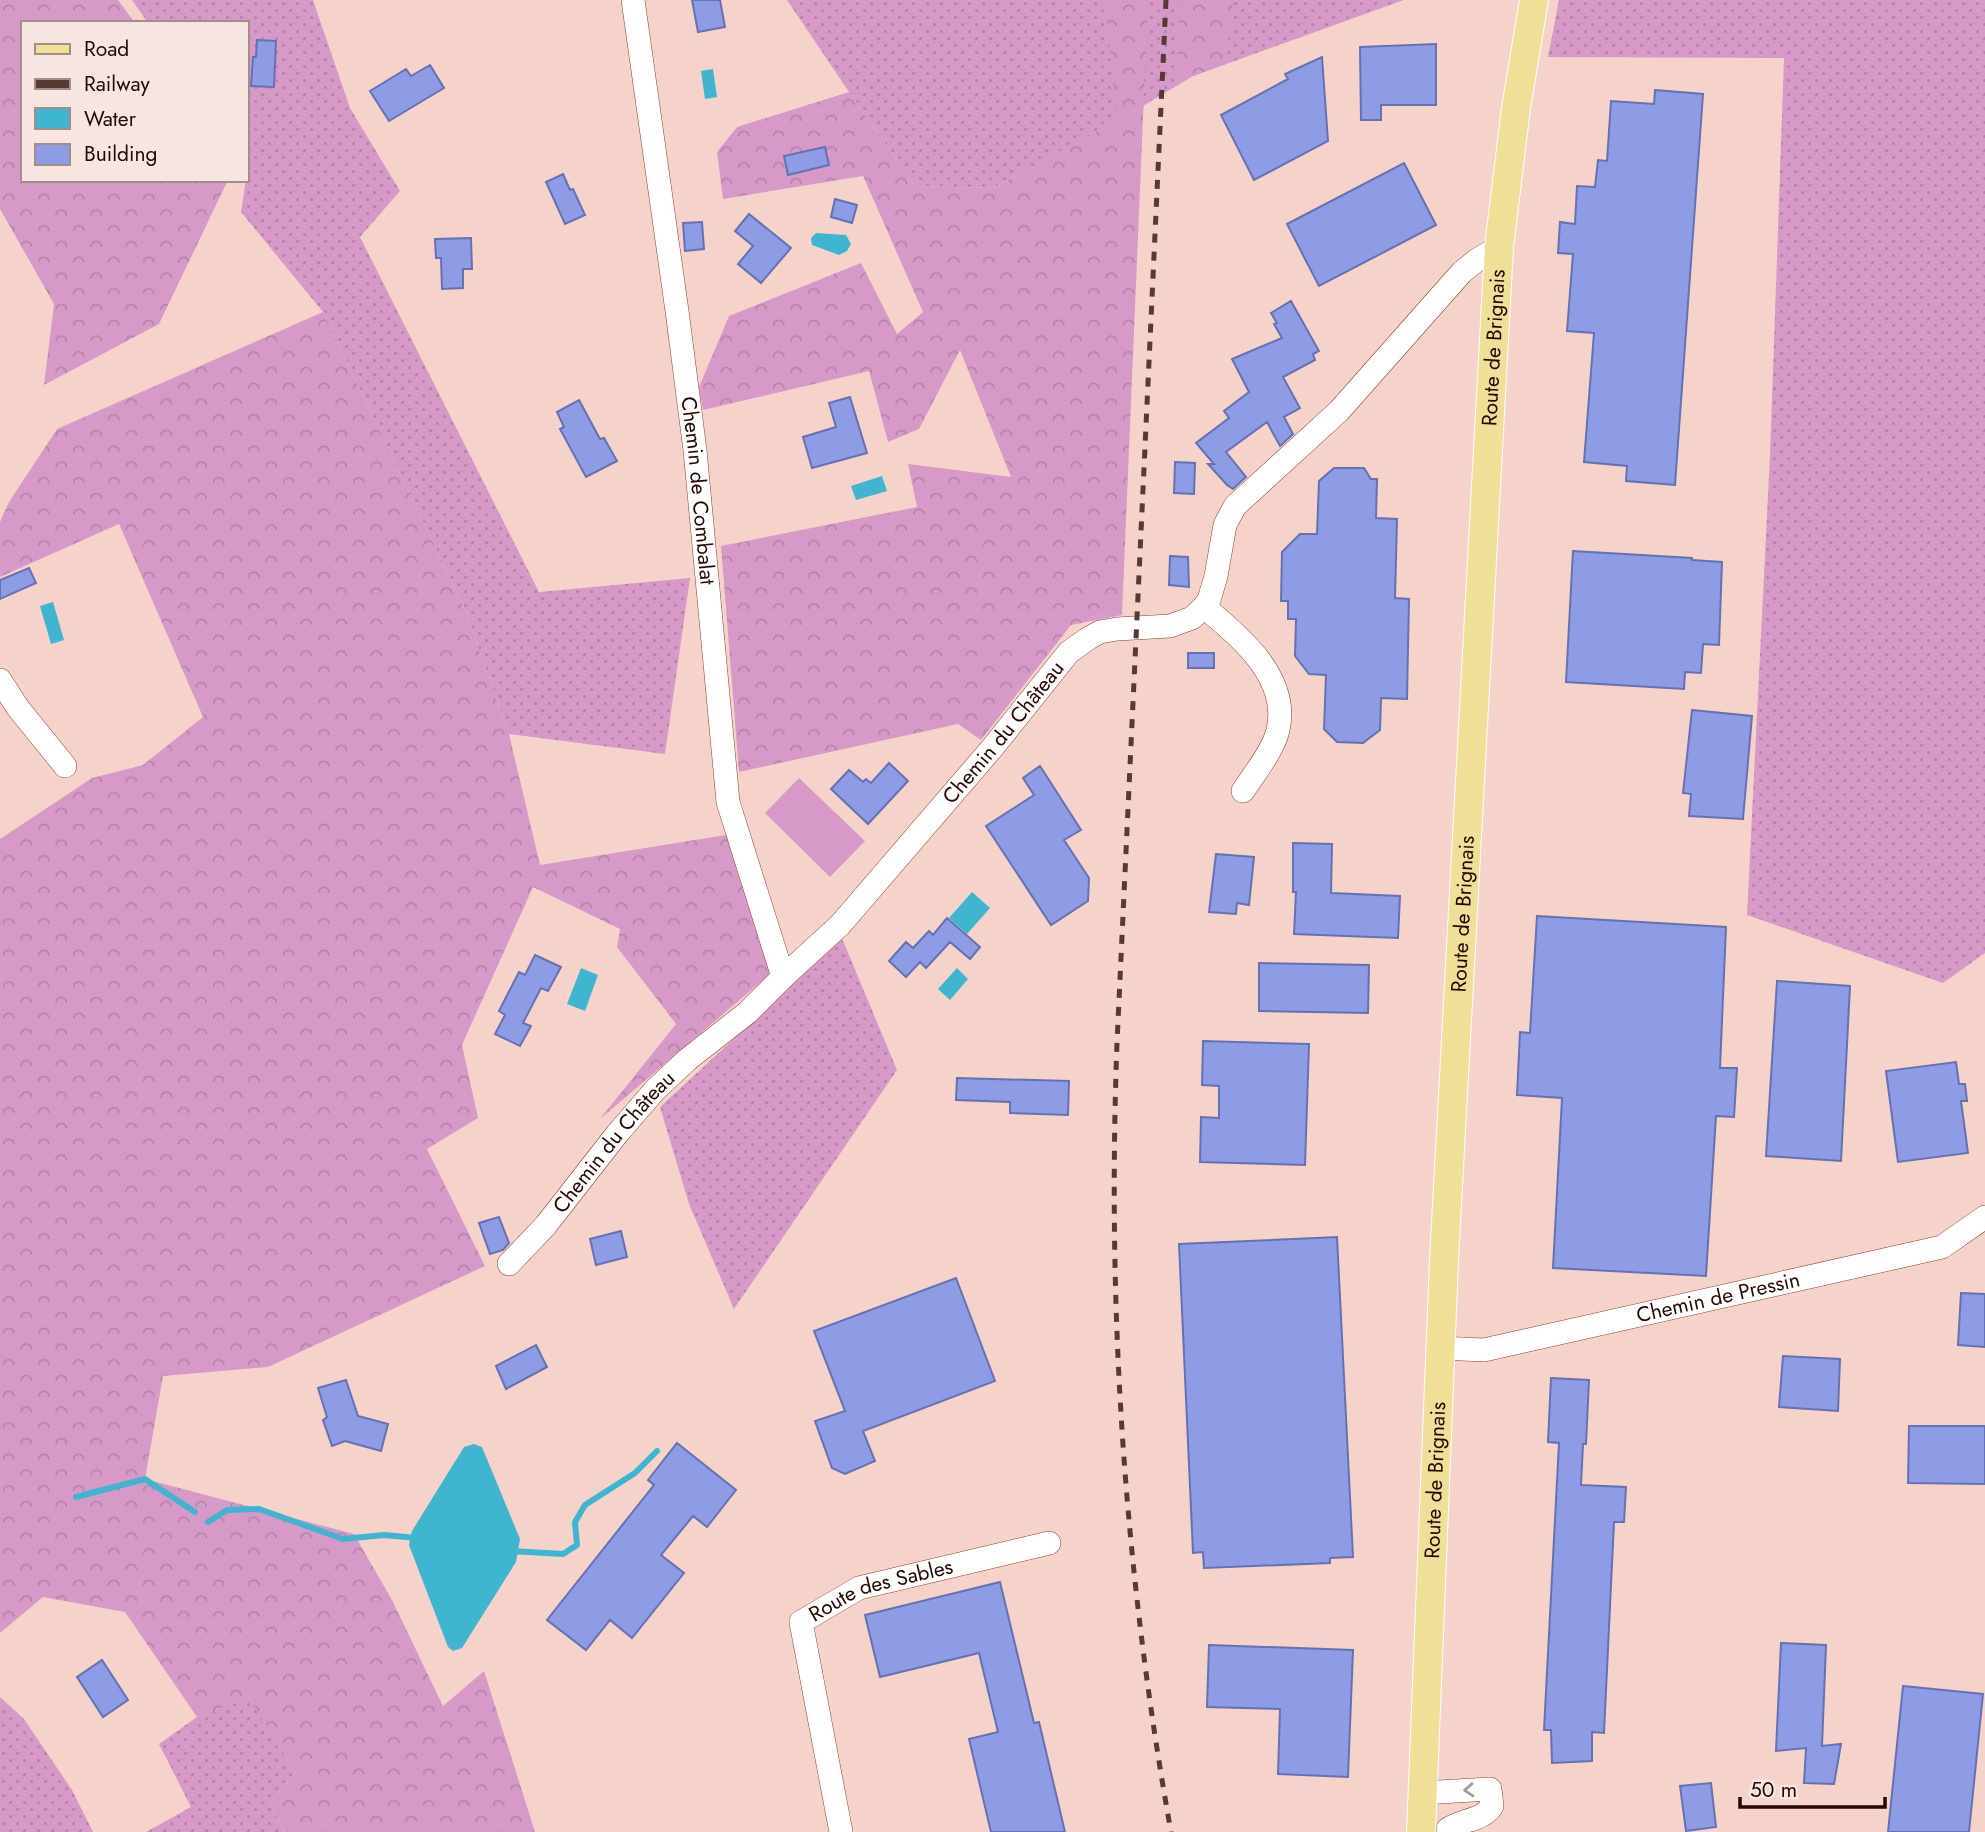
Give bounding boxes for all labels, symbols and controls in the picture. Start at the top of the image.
legend [21,21,248,182]
text: Road [84,34,129,64]
text: Railway [84,69,150,99]
text: Water [84,104,137,134]
text: Building [84,139,157,169]
street label: Route de Brignais [1474,269,1513,427]
street label: Chemin de Combalat [673,395,723,586]
street label: Chemin du Château [935,654,1071,811]
street label: Route de Brignais [1444,835,1482,993]
street label: Chemin du Château [546,1064,682,1220]
street label: Chemin de Pressin [1633,1264,1803,1330]
street label: Route de Brignais [1417,1401,1453,1559]
street label: Route des Sables [803,1551,956,1629]
scale bar [1740,1766,1885,1810]
text: 50 m [1750,1775,1797,1805]
one-way arrow [1464,1782,1475,1797]

